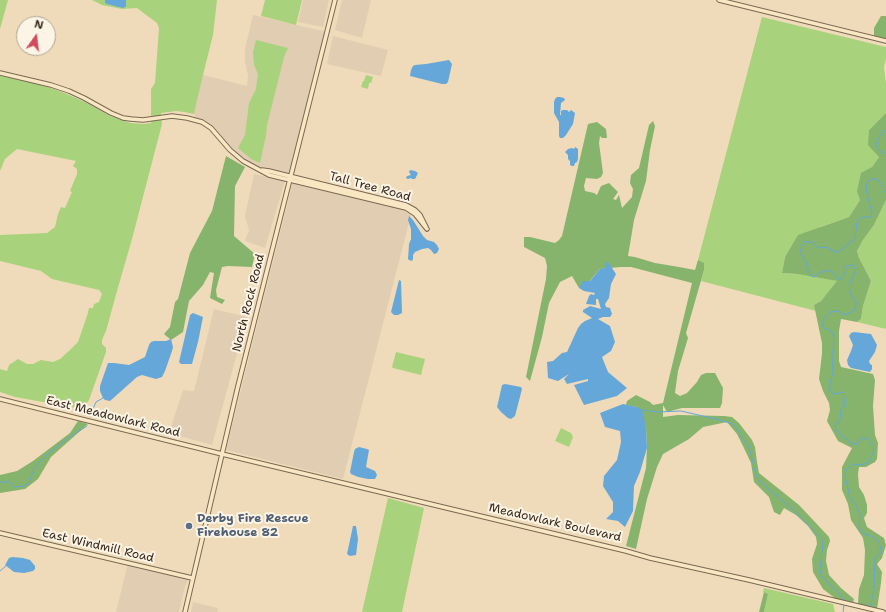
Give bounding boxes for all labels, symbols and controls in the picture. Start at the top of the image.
north arrow [16,16,56,56]
text: N [33,17,45,33]
street label: Tall Tree Road [328,169,412,205]
street label: North Rock Road [230,253,268,353]
street label: East Meadowlark Road [45,393,181,441]
street label: Meadowlark Boulevard [487,501,623,545]
place label: Derby Fire Rescue Firehouse 82 [197,512,309,540]
marker: Derby Fire Rescue Firehouse 82 [184,521,194,531]
street label: East Windmill Road [41,526,155,566]

